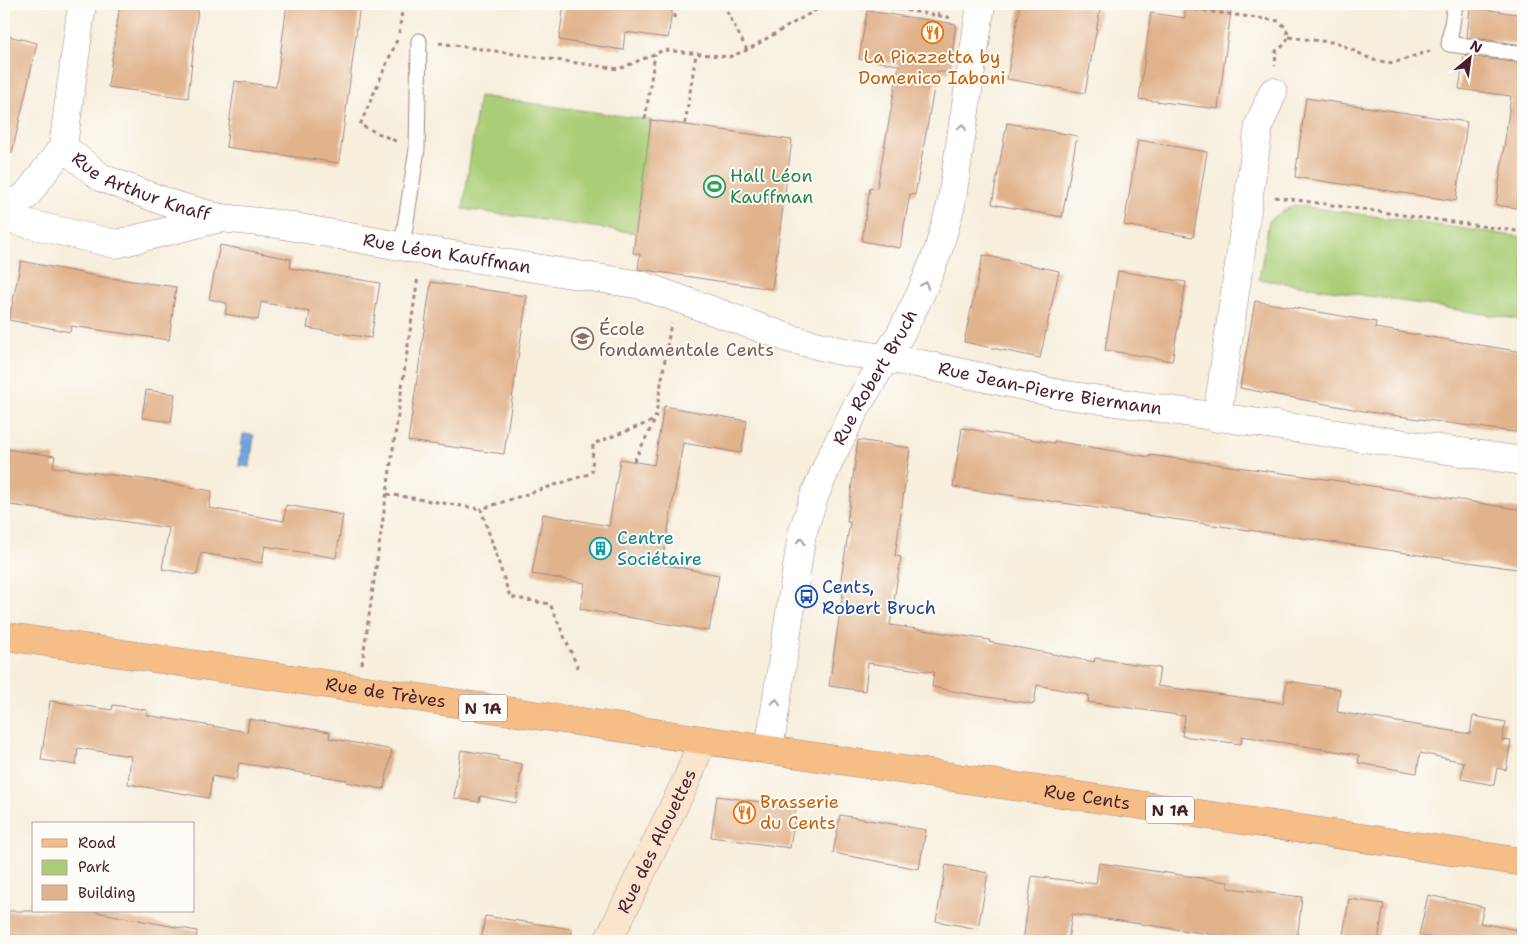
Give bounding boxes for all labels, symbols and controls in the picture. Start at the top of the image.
restaurant icon: La Piazzetta by Domenico Iaboni [920,20,944,44]
north arrow [1444,32,1494,82]
text: N [1467,36,1486,57]
place label: La Piazzetta by Domenico Iaboni [858,45,1006,90]
one-way arrow [957,123,967,132]
street label: Rue Arthur Knaff [67,146,214,227]
place label: Hall Léon Kauffman [730,164,813,209]
sports icon: Hall Léon Kauffman [702,174,726,198]
street label: Rue Léon Kauffman [361,228,532,279]
one-way arrow [919,281,929,289]
street label: Rue Robert Bruch [827,305,923,449]
place label: École fondamentale Cents [599,317,774,362]
school or university icon: École fondamentale Cents [571,327,595,351]
street label: Rue Jean-Pierre Biermann [936,356,1164,421]
place label: Centre Sociétaire [617,526,702,571]
building icon: Centre Sociétaire [589,536,613,560]
one-way arrow [795,537,805,546]
place label: Cents, Robert Bruch [822,575,936,620]
bus stop icon: Cents, Robert Bruch [794,585,818,609]
street label: Rue de Trèves [324,672,448,714]
road number: N 1A [459,694,507,721]
one-way arrow [770,697,781,705]
street label: Rue des Alouettes [611,766,702,917]
street label: Rue Cents [1042,779,1132,815]
place label: Brasserie du Cents [760,790,839,835]
road number: N 1A [1146,796,1194,824]
restaurant icon: Brasserie du Cents [732,800,756,824]
legend [32,822,195,912]
text: Road [78,833,116,853]
text: Park [78,857,110,877]
text: Building [78,883,135,903]

